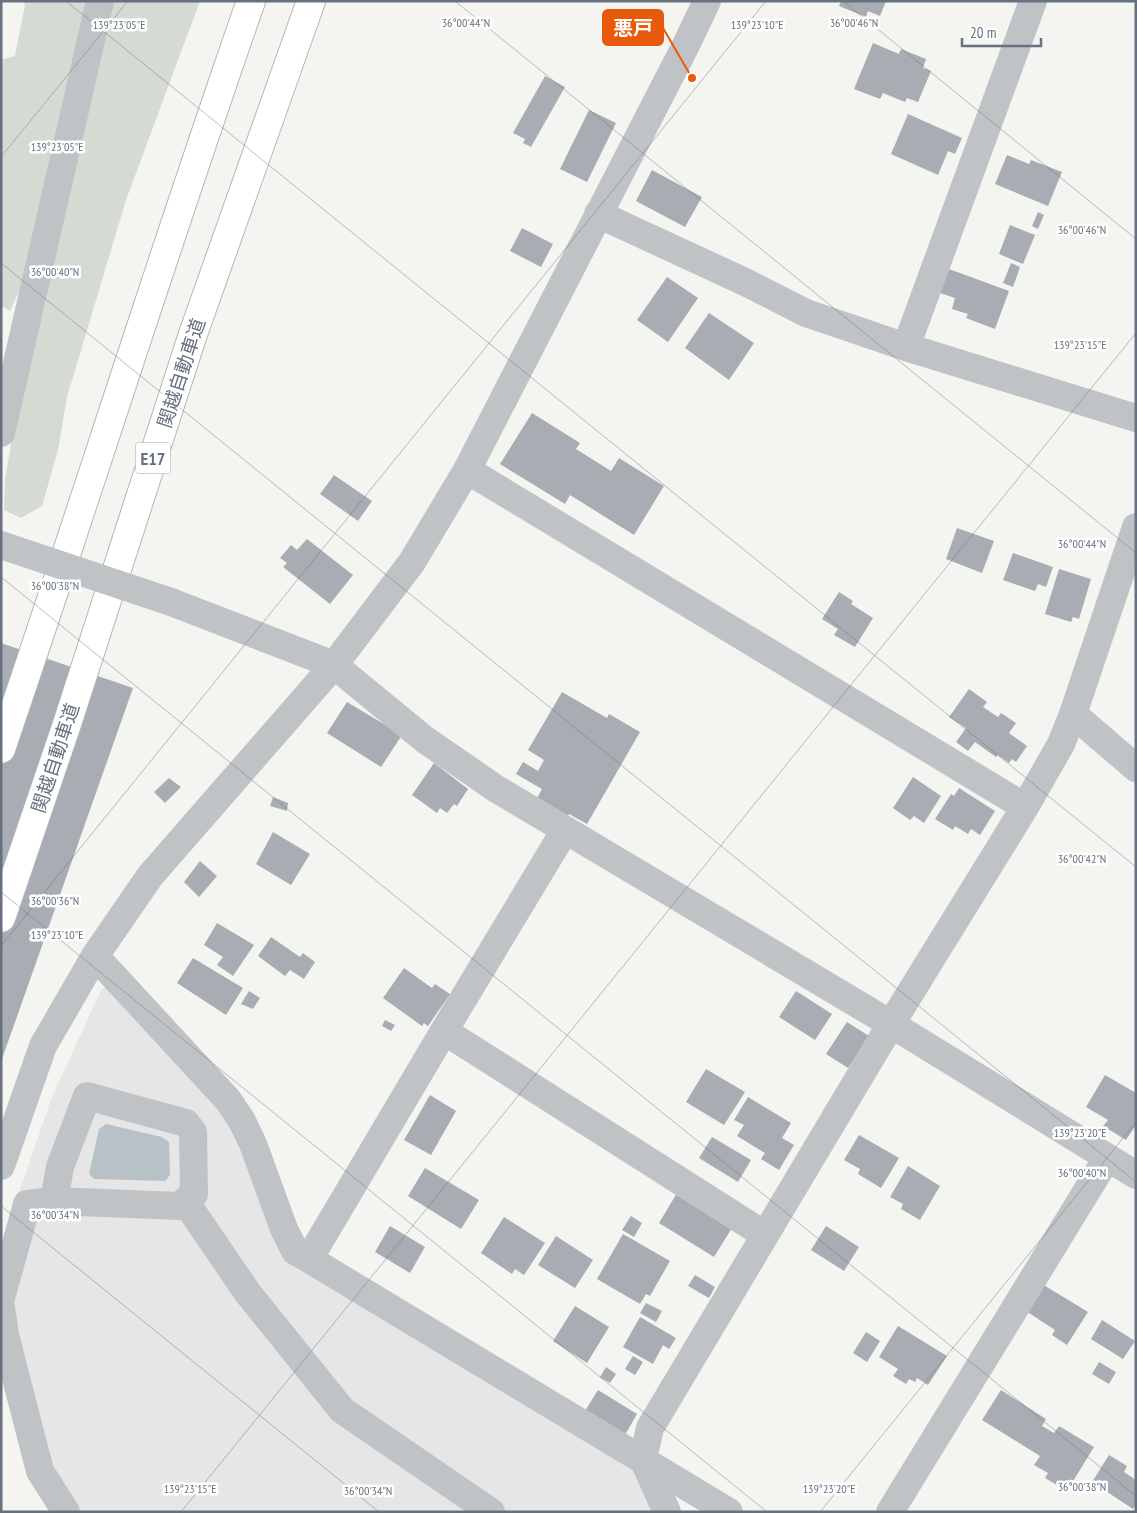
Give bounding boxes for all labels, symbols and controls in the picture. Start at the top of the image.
callout: 悪戸 [603,10,663,45]
text: 36°00'44"N [442,15,490,30]
text: 悪戸 [613,15,653,41]
text: 36°00'46"N [830,15,878,30]
scale bar [962,15,1041,47]
text: 139°23'05"E [93,17,145,32]
text: 139°23'10"E [731,17,783,32]
text: 20 m [970,23,996,42]
text: 139°23'05"E [31,139,83,154]
text: 36°00'46"N [1058,222,1106,237]
text: 36°00'40"N [31,264,79,279]
street label: 関越自動車道 [152,315,210,431]
text: 139°23'15"E [1054,337,1106,352]
road number: E17 [136,442,170,473]
text: 36°00'44"N [1058,536,1106,551]
text: 36°00'38"N [31,578,79,593]
street label: 関越自動車道 [26,700,84,816]
text: 36°00'42"N [1058,851,1106,866]
text: 36°00'36"N [31,893,79,908]
text: 139°23'10"E [31,927,83,942]
text: 139°23'20"E [1054,1125,1106,1140]
text: 36°00'40"N [1058,1165,1106,1180]
text: 36°00'34"N [31,1207,79,1222]
text: 36°00'38"N [1058,1479,1106,1494]
text: 139°23'15"E [164,1481,216,1496]
text: 139°23'20"E [803,1481,855,1496]
text: 36°00'34"N [344,1483,392,1498]

